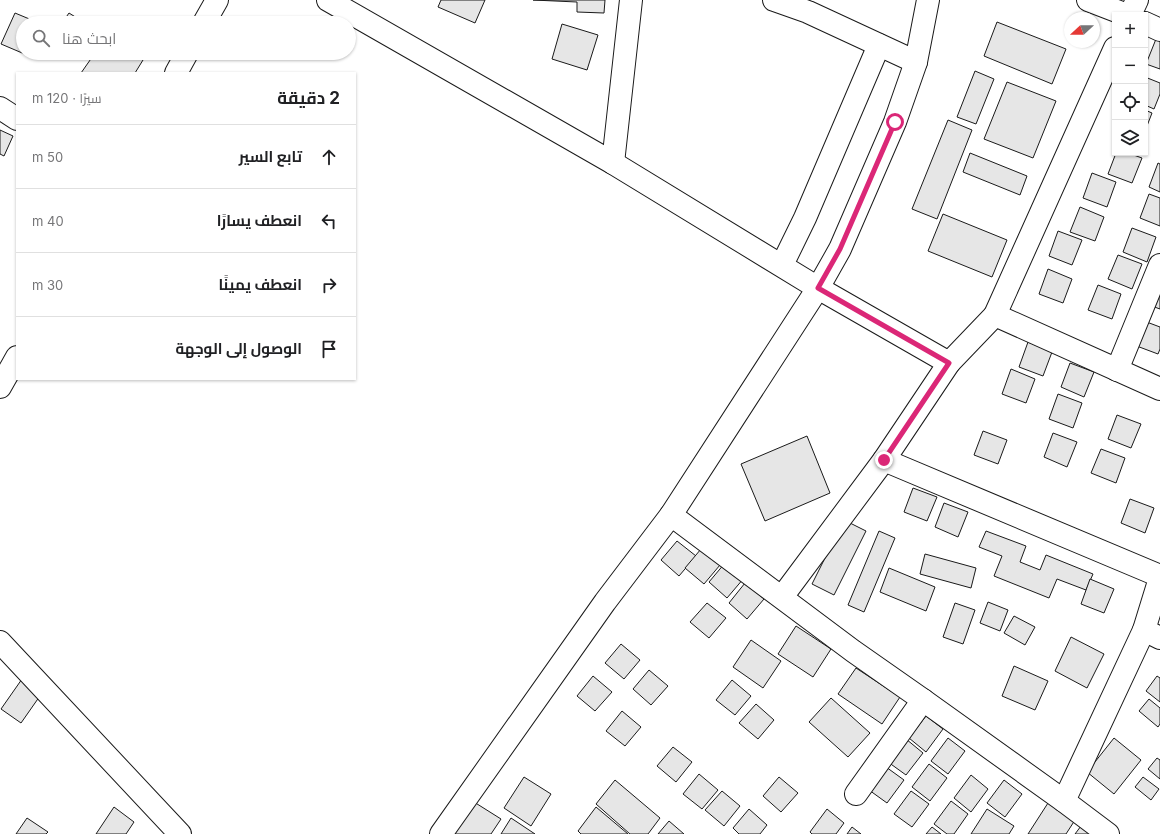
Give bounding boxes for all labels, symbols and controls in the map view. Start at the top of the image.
north arrow [1064,12,1100,48]
map controls [1112,12,1148,156]
button: + [1112,12,1148,48]
search box [16,16,356,60]
icon: search [30,27,52,49]
text: ابحث هنا [62,29,116,48]
button: − [1112,48,1148,84]
button: locate [1112,84,1148,120]
text: 2 دقيقة [277,88,340,108]
text: سيرًا · 120 m [32,90,102,106]
route start [886,113,904,131]
button: layers [1112,120,1148,156]
icon: ahead [318,146,340,168]
text: تابع السير [239,147,302,166]
text: 50 m [32,149,63,165]
icon: left [318,210,340,232]
text: انعطف يسارًا [217,211,302,230]
text: 40 m [32,213,64,229]
icon: right [318,274,340,296]
text: انعطف يمينًا [218,275,302,294]
text: 30 m [32,277,63,293]
icon: arrive [318,338,340,360]
text: الوصول إلى الوجهة [175,339,302,358]
route end [875,451,893,469]

